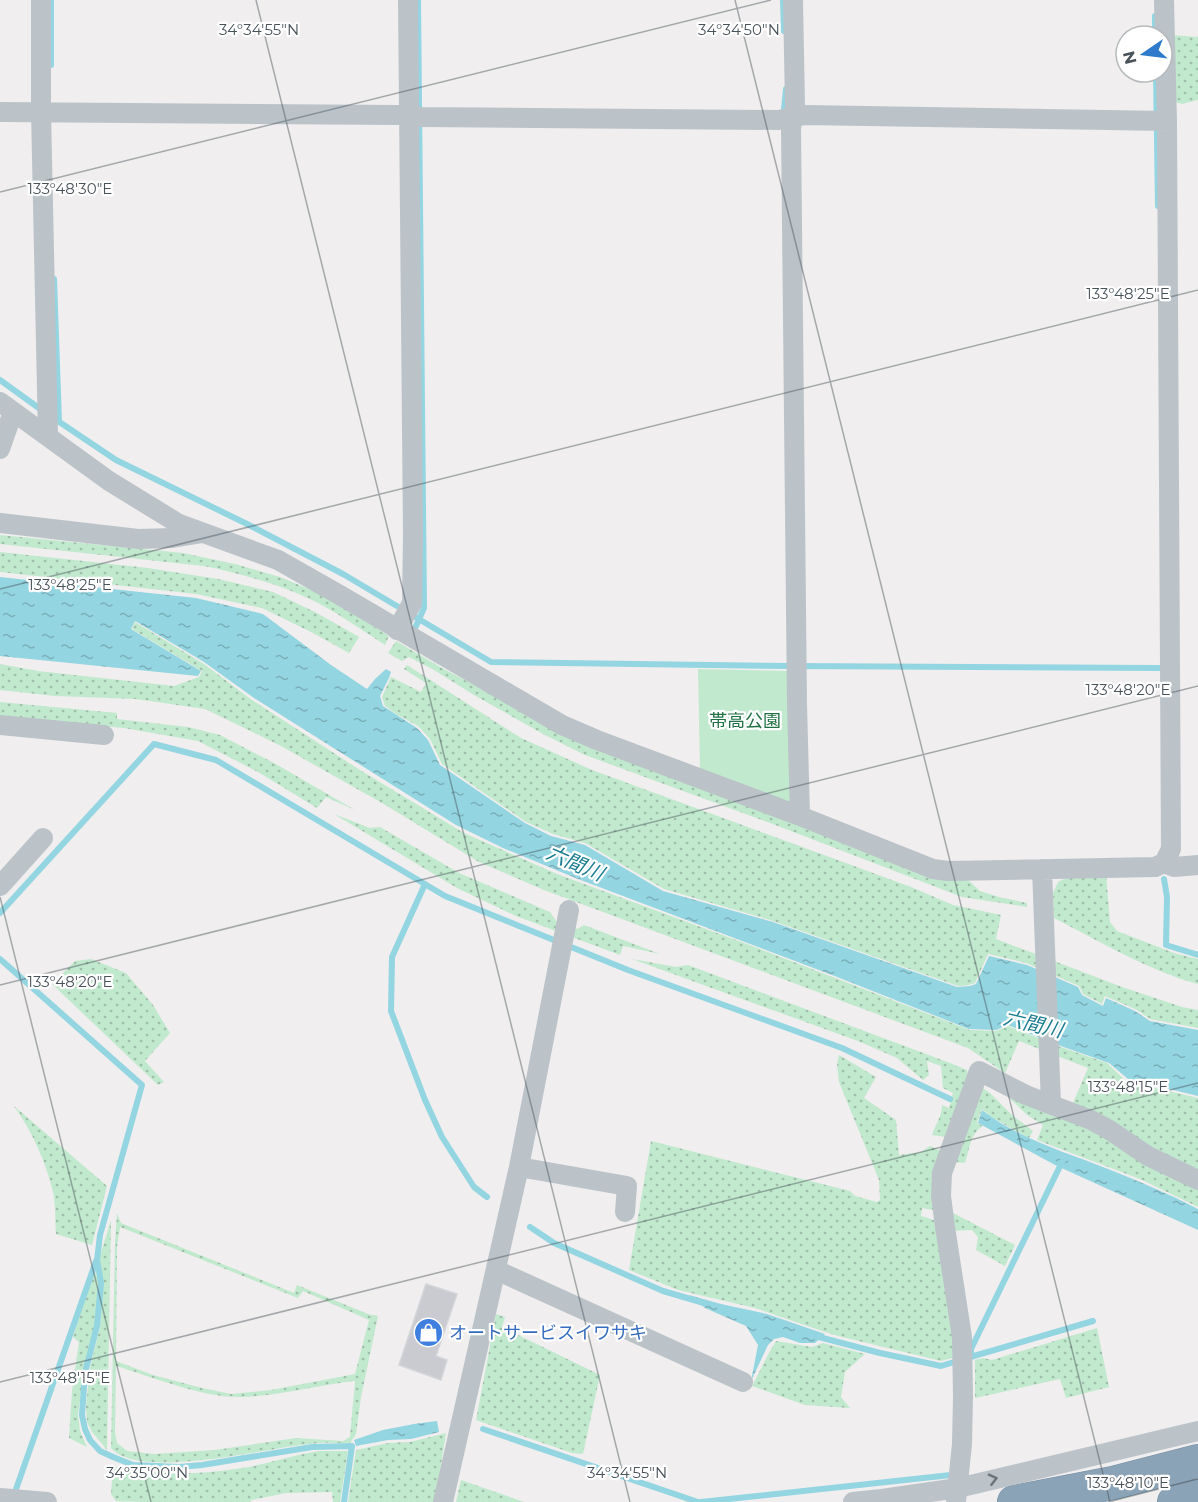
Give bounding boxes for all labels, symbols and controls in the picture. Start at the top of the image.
text: 34°34'55"N [219,20,299,39]
text: 34°34'50"N [698,20,780,39]
north arrow [1114,24,1174,84]
text: N [1119,49,1141,66]
text: 133°48'30"E [28,179,112,198]
text: 133°48'25"E [1086,284,1170,303]
text: 133°48'25"E [28,575,112,594]
text: 133°48'20"E [1086,680,1170,699]
park label: 帯高公園 [709,710,781,732]
water label: 六間川 [543,840,609,887]
text: 133°48'20"E [28,972,112,991]
water label: 六間川 [1001,1006,1067,1043]
text: 133°48'15"E [1088,1077,1168,1096]
shop icon: オートサービスイワサキ [412,1317,444,1349]
place label: オートサービスイワサキ [449,1322,647,1344]
text: 133°48'15"E [30,1368,110,1387]
text: 34°35'00"N [106,1463,188,1482]
text: 34°34'55"N [587,1463,667,1482]
text: 133°48'10"E [1087,1473,1169,1492]
one-way arrow [988,1474,998,1487]

